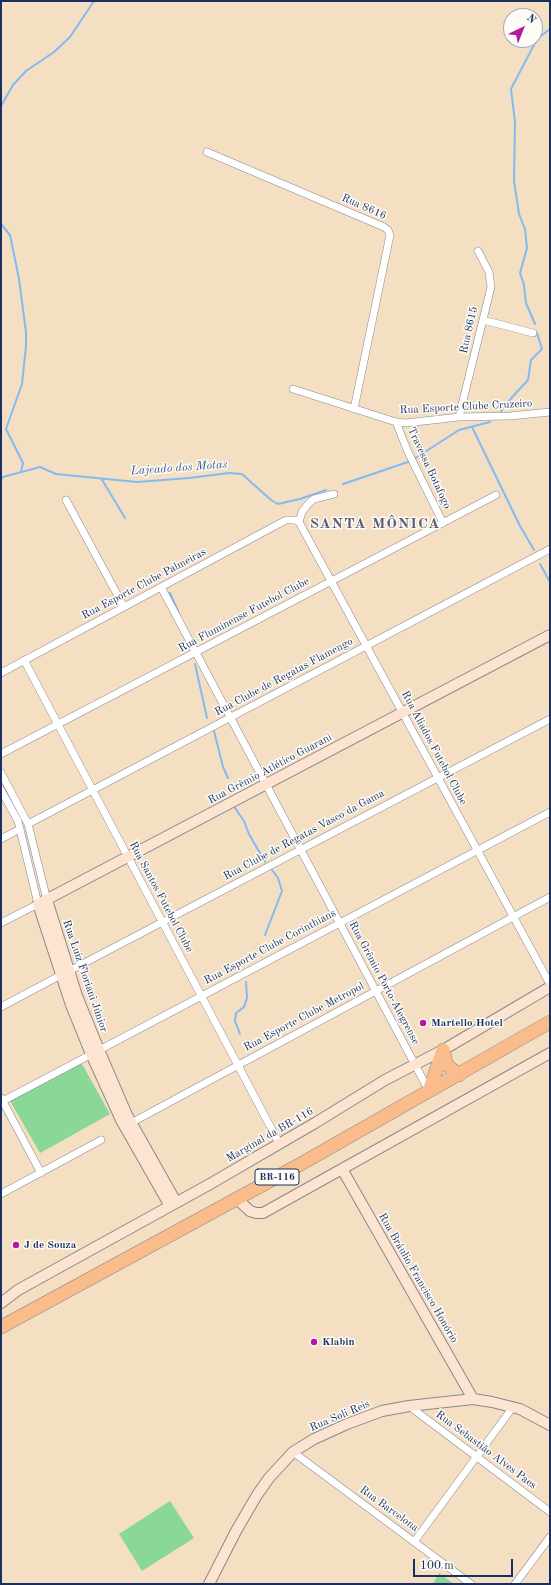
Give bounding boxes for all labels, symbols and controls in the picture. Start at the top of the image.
north arrow [503,8,543,48]
text: N [524,13,538,26]
street label: Rua 8616 [339,191,389,223]
street label: Rua 8615 [457,305,481,355]
street label: Rua Esporte Clube Cruzeiro [399,397,533,417]
street label: Travessa Botafogo [404,425,454,511]
water label: Lajeado dos Motas [130,457,228,479]
district label: SANTA MÔNICA [310,515,440,533]
street label: Rua Esporte Clube Palmeiras [79,546,209,622]
street label: Rua Fluminense Futebol Clube [176,575,312,655]
street label: Rua Clube de Regatas Flamengo [213,635,355,719]
street label: Rua Aliados Futebol Clube [398,689,470,807]
street label: Rua Grêmio Atlético Guarani [206,731,334,807]
street label: Rua Clube de Regatas Vasco da Gama [221,787,387,883]
street label: Rua Santos Futebol Clube [126,839,196,955]
street label: Rua Esporte Clube Corinthians [202,907,338,987]
street label: Rua Luiz Floriani Júnior [60,918,110,1034]
street label: Rua Grêmio Porto-Alegrense [346,919,422,1047]
street label: Rua Esporte Clube Metropol [242,980,366,1054]
place label: Martello Hotel [431,1016,503,1030]
marker: Martello Hotel [418,1018,428,1028]
street label: Marginal da BR-116 [224,1105,316,1165]
road number: BR-116 [255,1169,299,1185]
street label: Rua Bráulio Francisco Honório [375,1211,461,1345]
place label: J de Souza [24,1238,76,1252]
marker: J de Souza [11,1240,21,1250]
place label: Klabin [322,1335,355,1349]
marker: Klabin [309,1337,319,1347]
street label: Rua Soli Reis [308,1397,372,1435]
street label: Rua Sebastião Alves Paes [433,1408,539,1492]
street label: Rua Barcelona [357,1483,421,1535]
scale bar [415,1551,515,1577]
text: 100 m [420,1560,454,1572]

